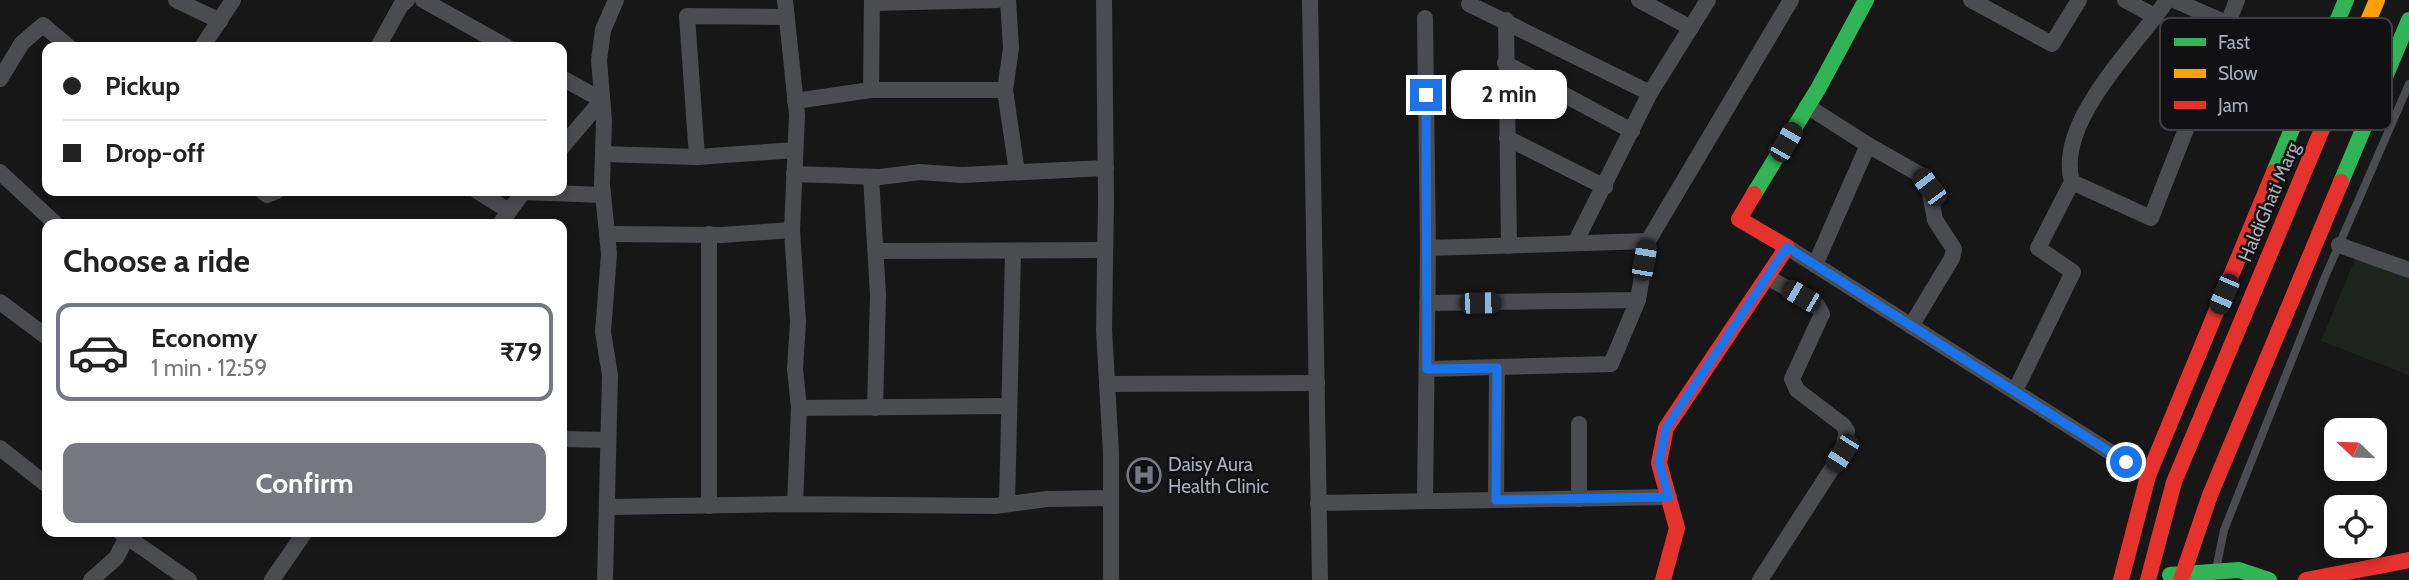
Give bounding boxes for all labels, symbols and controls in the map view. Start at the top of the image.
legend [2160,18,2392,130]
text: Fast [2218,31,2251,54]
text: Slow [2218,62,2258,85]
text: Pickup [105,70,180,102]
callout: 2 min [1450,70,1566,119]
route end [1410,79,1442,111]
text: 2 min [1481,80,1537,108]
text: Jam [2217,94,2248,117]
car [1767,119,1806,165]
text: Drop-off [105,137,205,169]
street label: HaldiGhati Marg [2234,138,2305,265]
car [1908,164,1951,210]
car [1631,237,1658,283]
text: Choose a ride [63,241,250,280]
car [2207,271,2242,317]
car [1778,276,1825,316]
car [1459,292,1502,314]
icon: car [67,321,130,384]
text: Economy [151,322,257,354]
text: ₹79 [500,336,542,368]
text: 1 min · 12:59 [151,354,267,382]
north arrow [2324,418,2387,481]
map controls [2324,418,2387,558]
car [1822,430,1863,476]
button: Confirm [63,443,546,523]
route start [2110,446,2142,478]
place label: Daisy Aura Health Clinic [1168,453,1269,498]
hospital icon: Daisy Aura Health Clinic [1125,456,1163,494]
button: locate [2324,495,2387,558]

